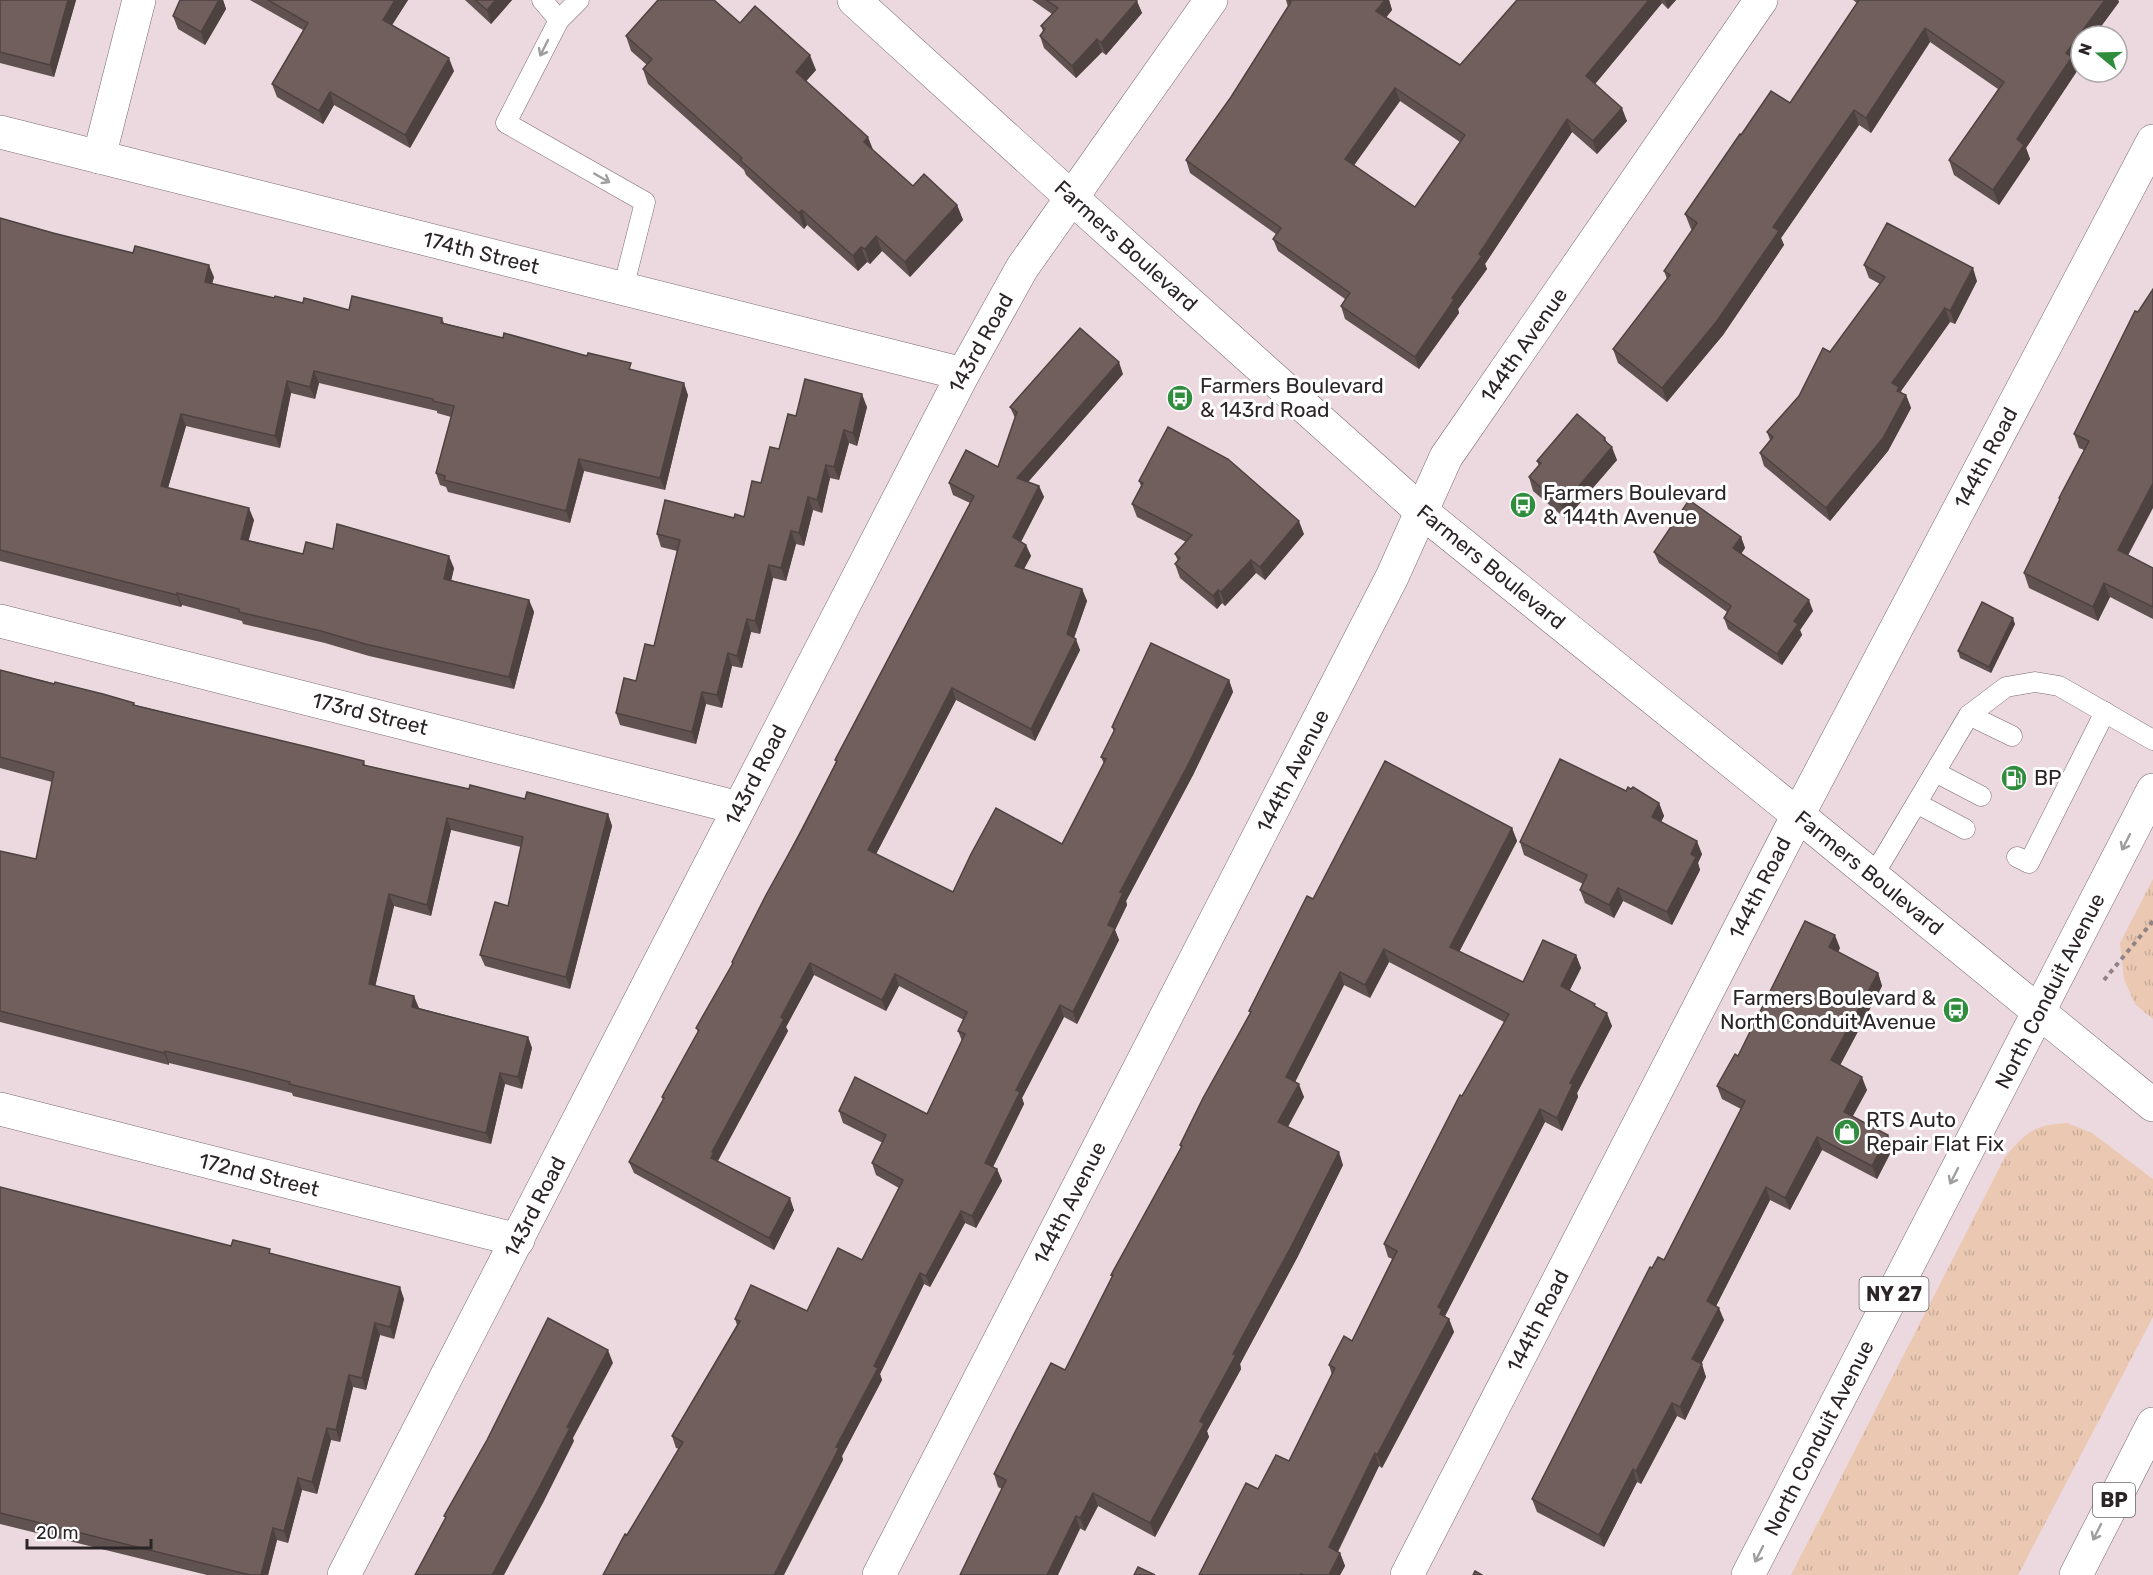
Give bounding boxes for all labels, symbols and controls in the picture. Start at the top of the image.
north arrow [2069,24,2129,84]
one-way arrow [538,39,550,57]
text: N [2074,41,2096,58]
one-way arrow [593,172,610,184]
street label: Farmers Boulevard [1050,175,1203,316]
street label: 174th Street [420,226,542,279]
street label: 144th Avenue [1475,283,1572,407]
street label: 143rd Road [943,289,1018,397]
place label: Farmers Boulevard & 143rd Road [1200,373,1384,422]
bus stop icon: Farmers Boulevard & 143rd Road [1165,383,1195,413]
street label: 144th Road [1948,403,2023,513]
place label: Farmers Boulevard & 144th Avenue [1543,480,1727,529]
bus stop icon: Farmers Boulevard & 144th Avenue [1508,490,1538,520]
street label: Farmers Boulevard [1412,499,1571,634]
street label: 173rd Street [310,687,431,740]
street label: 144th Avenue [1251,705,1334,836]
street label: 143rd Road [719,720,792,829]
fuel station icon: BP [1999,763,2029,793]
place label: BP [2034,765,2062,790]
street label: Farmers Boulevard [1790,805,1949,940]
street label: 144th Road [1723,833,1796,943]
one-way arrow [2120,833,2132,850]
street label: North Conduit Avenue [1989,889,2110,1093]
place label: Farmers Boulevard & North Conduit Avenue [1720,985,1936,1034]
bus stop icon: Farmers Boulevard & North Conduit Avenue [1941,995,1971,1025]
place label: RTS Auto Repair Flat Fix [1866,1107,2004,1156]
shop icon: RTS Auto Repair Flat Fix [1832,1117,1862,1147]
street label: 144th Avenue [1028,1137,1111,1268]
street label: 172nd Street [196,1147,322,1202]
street label: 143rd Road [498,1152,571,1261]
one-way arrow [1948,1167,1960,1185]
street label: 144th Road [1501,1266,1574,1376]
road number: NY 27 [1860,1277,1928,1311]
street label: North Conduit Avenue [1758,1336,1879,1540]
road number: BP [2093,1483,2135,1517]
scale bar [27,1512,152,1550]
text: 20 m [36,1522,78,1544]
one-way arrow [2091,1523,2103,1541]
one-way arrow [1753,1545,1764,1563]

